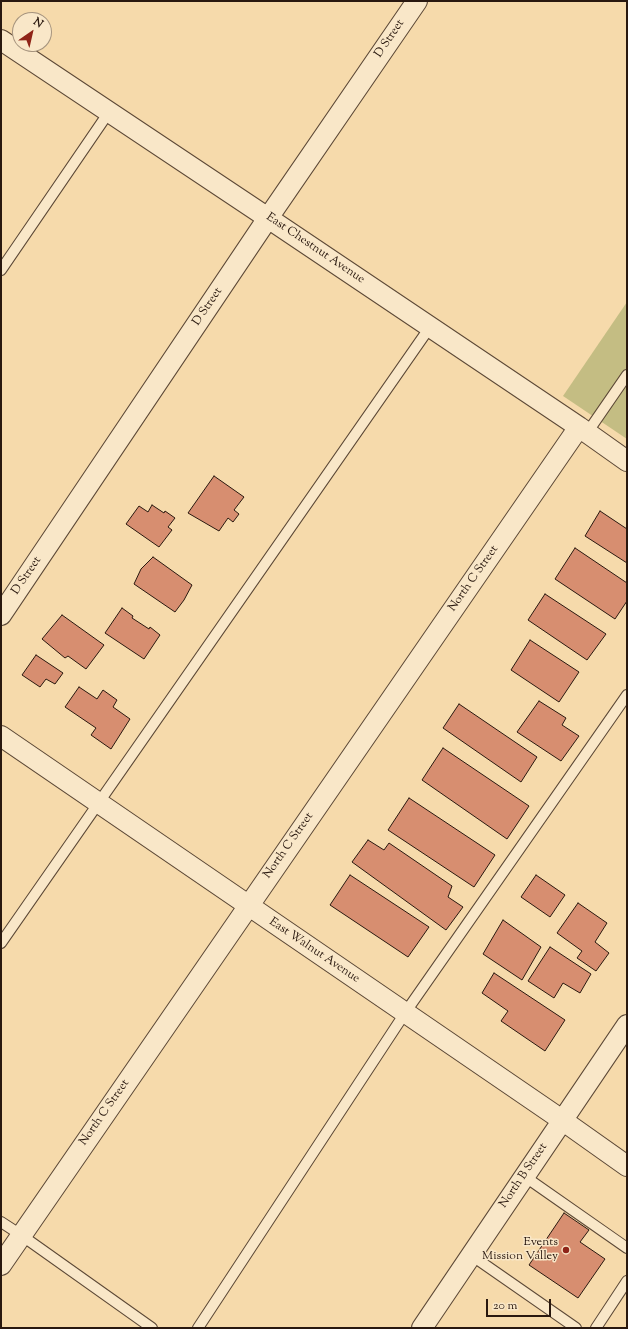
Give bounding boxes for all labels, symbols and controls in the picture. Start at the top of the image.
north arrow [12,12,52,52]
text: N [30,14,46,32]
street label: D Street [372,17,408,61]
street label: East Chestnut Avenue [263,211,367,287]
street label: D Street [190,285,226,329]
street label: North C Street [446,543,502,615]
street label: D Street [9,554,45,598]
street label: North C Street [261,810,317,882]
street label: East Walnut Avenue [266,915,362,987]
street label: North C Street [77,1077,133,1149]
street label: North B Street [497,1141,551,1211]
place label: Events Mission Valley [482,1236,558,1264]
marker: Events Mission Valley [561,1245,571,1255]
scale bar [488,1291,553,1317]
text: 20 m [493,1297,517,1315]

